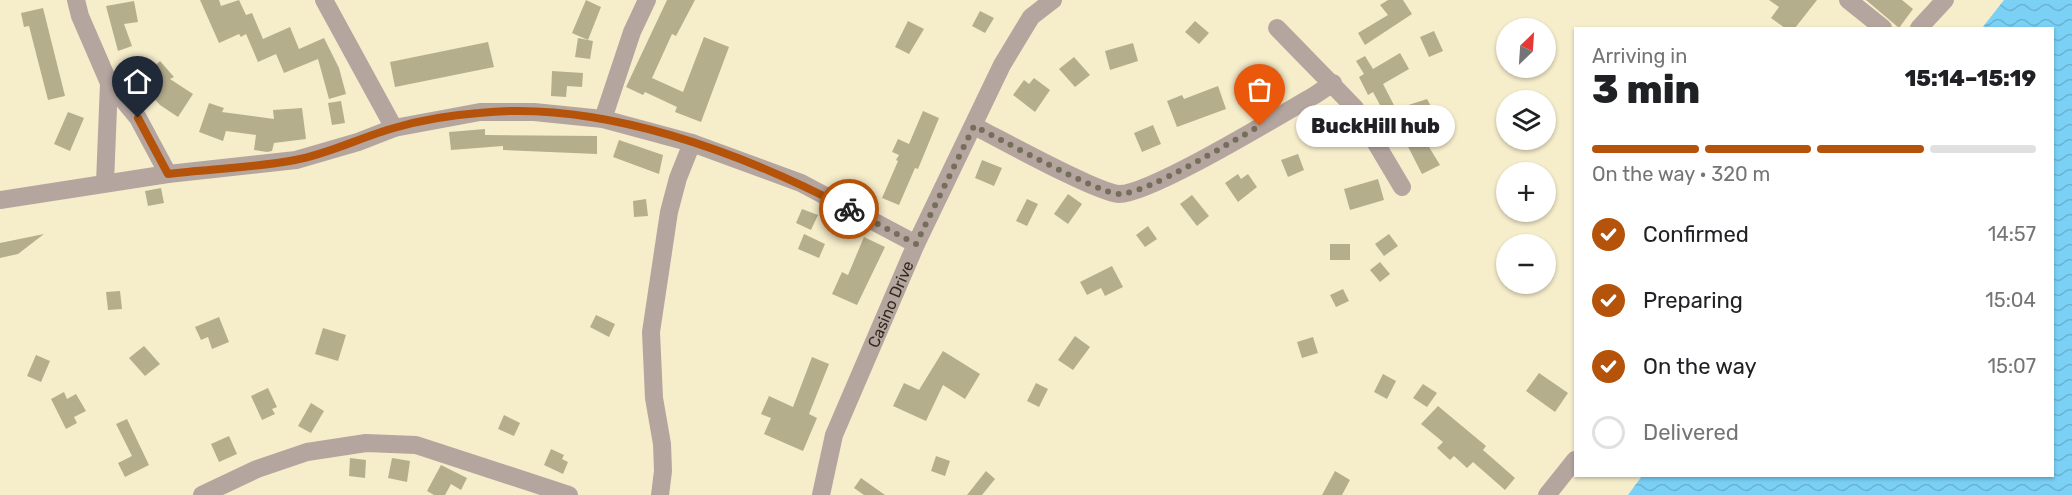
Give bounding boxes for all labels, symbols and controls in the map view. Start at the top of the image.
north arrow [1496,18,1556,78]
map controls [1496,18,1556,294]
text: Arriving in [1592,44,1687,68]
pin [112,56,163,118]
pin [1234,64,1285,126]
icon: home [121,65,154,98]
text: 15:14–15:19 [1905,65,2036,92]
text: 3 min [1592,67,1700,113]
icon: bag [1243,73,1276,106]
button: layers [1496,90,1556,150]
callout: BuckHill hub [1296,105,1455,147]
text: BuckHill hub [1311,114,1440,138]
button: + [1496,162,1556,222]
text: On the way · 320 m [1592,162,1770,186]
courier [819,179,879,239]
icon: bike [833,193,866,226]
icon: check [1592,218,1625,251]
text: Confirmed [1643,221,1749,248]
text: 14:57 [1988,222,2036,246]
button: − [1496,234,1556,294]
street label: Casino Drive [863,257,917,350]
icon: check [1592,284,1625,317]
text: Preparing [1643,287,1743,314]
text: 15:04 [1985,288,2036,312]
icon: check [1592,350,1625,383]
text: On the way [1643,353,1757,380]
text: 15:07 [1987,354,2036,378]
text: Delivered [1643,419,1739,446]

